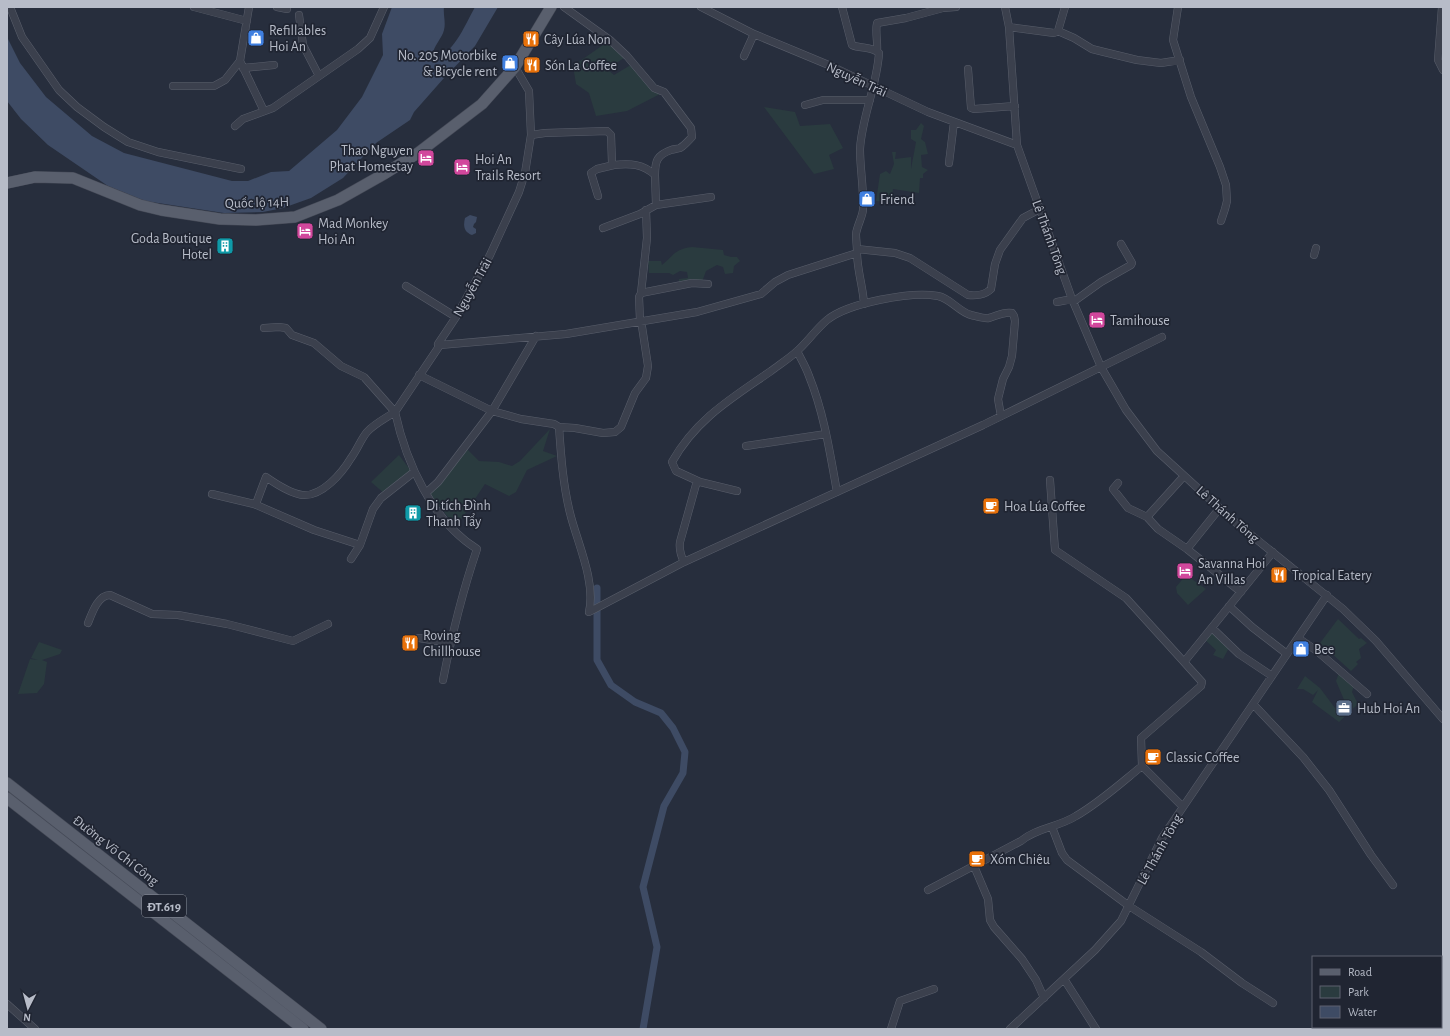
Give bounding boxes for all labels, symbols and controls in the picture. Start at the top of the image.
place label: Refillables Hoi An [269,24,326,54]
shop icon: Refillables Hoi An [246,28,266,48]
restaurant icon: Cây Lúa Non [521,29,541,49]
place label: Cây Lúa Non [544,33,611,47]
place label: No. 205 Motorbike & Bicycle rent [398,49,498,79]
shop icon: No. 205 Motorbike & Bicycle rent [500,53,520,73]
restaurant icon: Són La Coffee [522,55,542,75]
street label: Nguyễn Trãi [824,58,890,100]
place label: Són La Coffee [545,59,617,73]
place label: Thao Nguyen Phat Homestay [330,144,413,174]
hotel icon: Thao Nguyen Phat Homestay [416,148,436,168]
place label: Hoi An Trails Resort [475,153,541,183]
hotel icon: Hoi An Trails Resort [452,157,472,177]
shop icon: Friend [857,189,877,209]
place label: Friend [880,193,914,207]
street label: Quốc lộ 14H [225,194,289,211]
street label: Lê Thánh Tông [1029,198,1069,277]
place label: Mad Monkey Hoi An [318,217,388,247]
hotel icon: Mad Monkey Hoi An [295,221,315,241]
place label: Goda Boutique Hotel [131,232,212,262]
building icon: Goda Boutique Hotel [215,236,235,256]
street label: Nguyễn Trãi [449,255,495,319]
hotel icon: Tamihouse [1087,310,1107,330]
place label: Tamihouse [1110,314,1170,328]
street label: Lê Thánh Tông [1193,484,1262,546]
cafe icon: Hoa Lúa Coffee [981,496,1001,516]
place label: Di tích Đình Thanh Tẩy [426,499,491,529]
place label: Hoa Lúa Coffee [1004,500,1085,514]
building icon: Di tích Đình Thanh Tẩy [403,503,423,523]
place label: Savanna Hoi An Villas [1198,557,1265,587]
hotel icon: Savanna Hoi An Villas [1175,561,1195,581]
restaurant icon: Tropical Eatery [1269,565,1289,585]
place label: Tropical Eatery [1292,569,1372,583]
place label: Roving Chillhouse [423,629,481,659]
restaurant icon: Roving Chillhouse [400,633,420,653]
shop icon: Bee [1291,639,1311,659]
place label: Bee [1314,643,1334,657]
office icon: Hub Hoi An [1334,698,1354,718]
place label: Hub Hoi An [1357,702,1420,716]
cafe icon: Classic Coffee [1143,747,1163,767]
place label: Classic Coffee [1166,751,1239,765]
street label: Lê Thánh Tông [1135,812,1185,887]
street label: Đường Võ Chí Công [70,813,161,889]
cafe icon: Xóm Chiêu [967,849,987,869]
place label: Xóm Chiêu [990,853,1050,867]
road number: ĐT.619 [142,895,186,917]
legend [1312,956,1442,1028]
text: Road [1348,966,1372,978]
text: Park [1348,986,1369,998]
north arrow [8,988,48,1028]
text: Water [1348,1006,1377,1018]
text: N [23,1012,31,1023]

